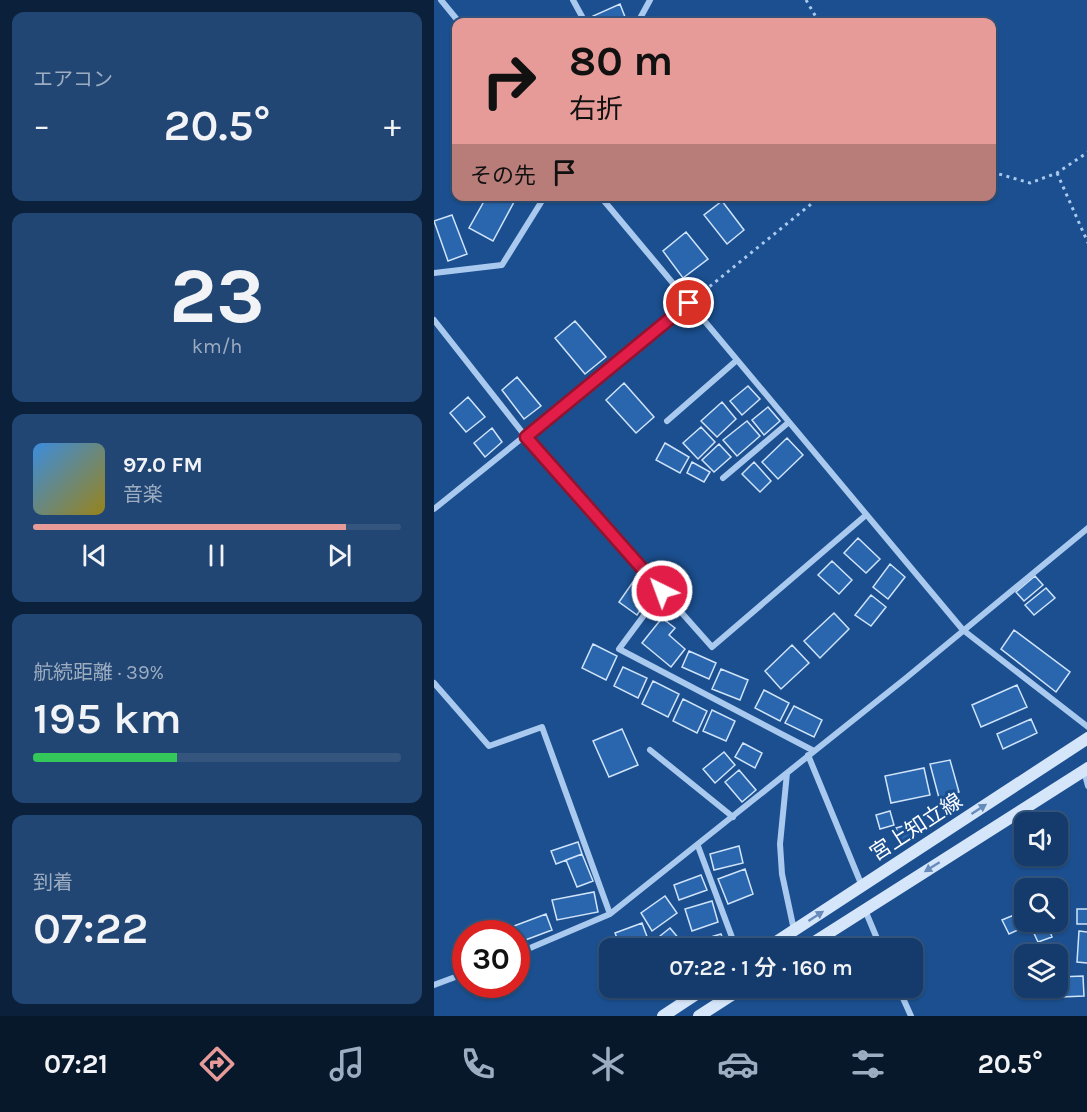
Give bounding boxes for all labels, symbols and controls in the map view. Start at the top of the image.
text: 80 m [569,36,673,86]
icon: right [470,42,548,120]
text: エアコン [33,68,113,91]
text: 右折 [569,93,623,125]
text: 20.5° [164,99,270,151]
text: − [33,106,50,144]
text: + [384,106,401,144]
icon: arrive [548,156,581,189]
text: その先 [470,163,536,189]
text: 23 [169,250,265,342]
pin [663,277,714,328]
icon: arrive [672,286,705,319]
text: km/h [192,335,242,358]
text: 97.0 FM [123,452,203,478]
text: 音楽 [123,483,163,506]
icon: previous [78,539,111,572]
icon: pause [200,539,233,572]
icon: next [323,539,356,572]
position arrow [630,559,694,623]
text: 航続距離 · 39% [33,661,164,684]
text: 195 km [33,692,182,744]
street label: 宮上知立線 [865,788,967,866]
one-way arrow [971,804,987,815]
map controls [1014,812,1068,998]
button: sound [1014,812,1068,866]
one-way arrow [923,861,940,872]
text: 到着 [33,871,73,894]
button: search [1014,878,1068,932]
text: 07:22 [33,902,149,954]
one-way arrow [807,910,823,922]
speed limit sign: 30 [452,920,530,998]
button: layers [1014,944,1068,998]
text: 07:22 · 1 分 · 160 m [669,955,853,981]
icon: directions [196,1043,238,1085]
icon: music [326,1043,368,1085]
icon: phone [457,1043,499,1085]
icon: climate [587,1043,629,1085]
icon: car [717,1043,759,1085]
icon: filters [847,1043,889,1085]
text: 07:21 [44,1048,108,1080]
text: 20.5° [977,1048,1043,1080]

